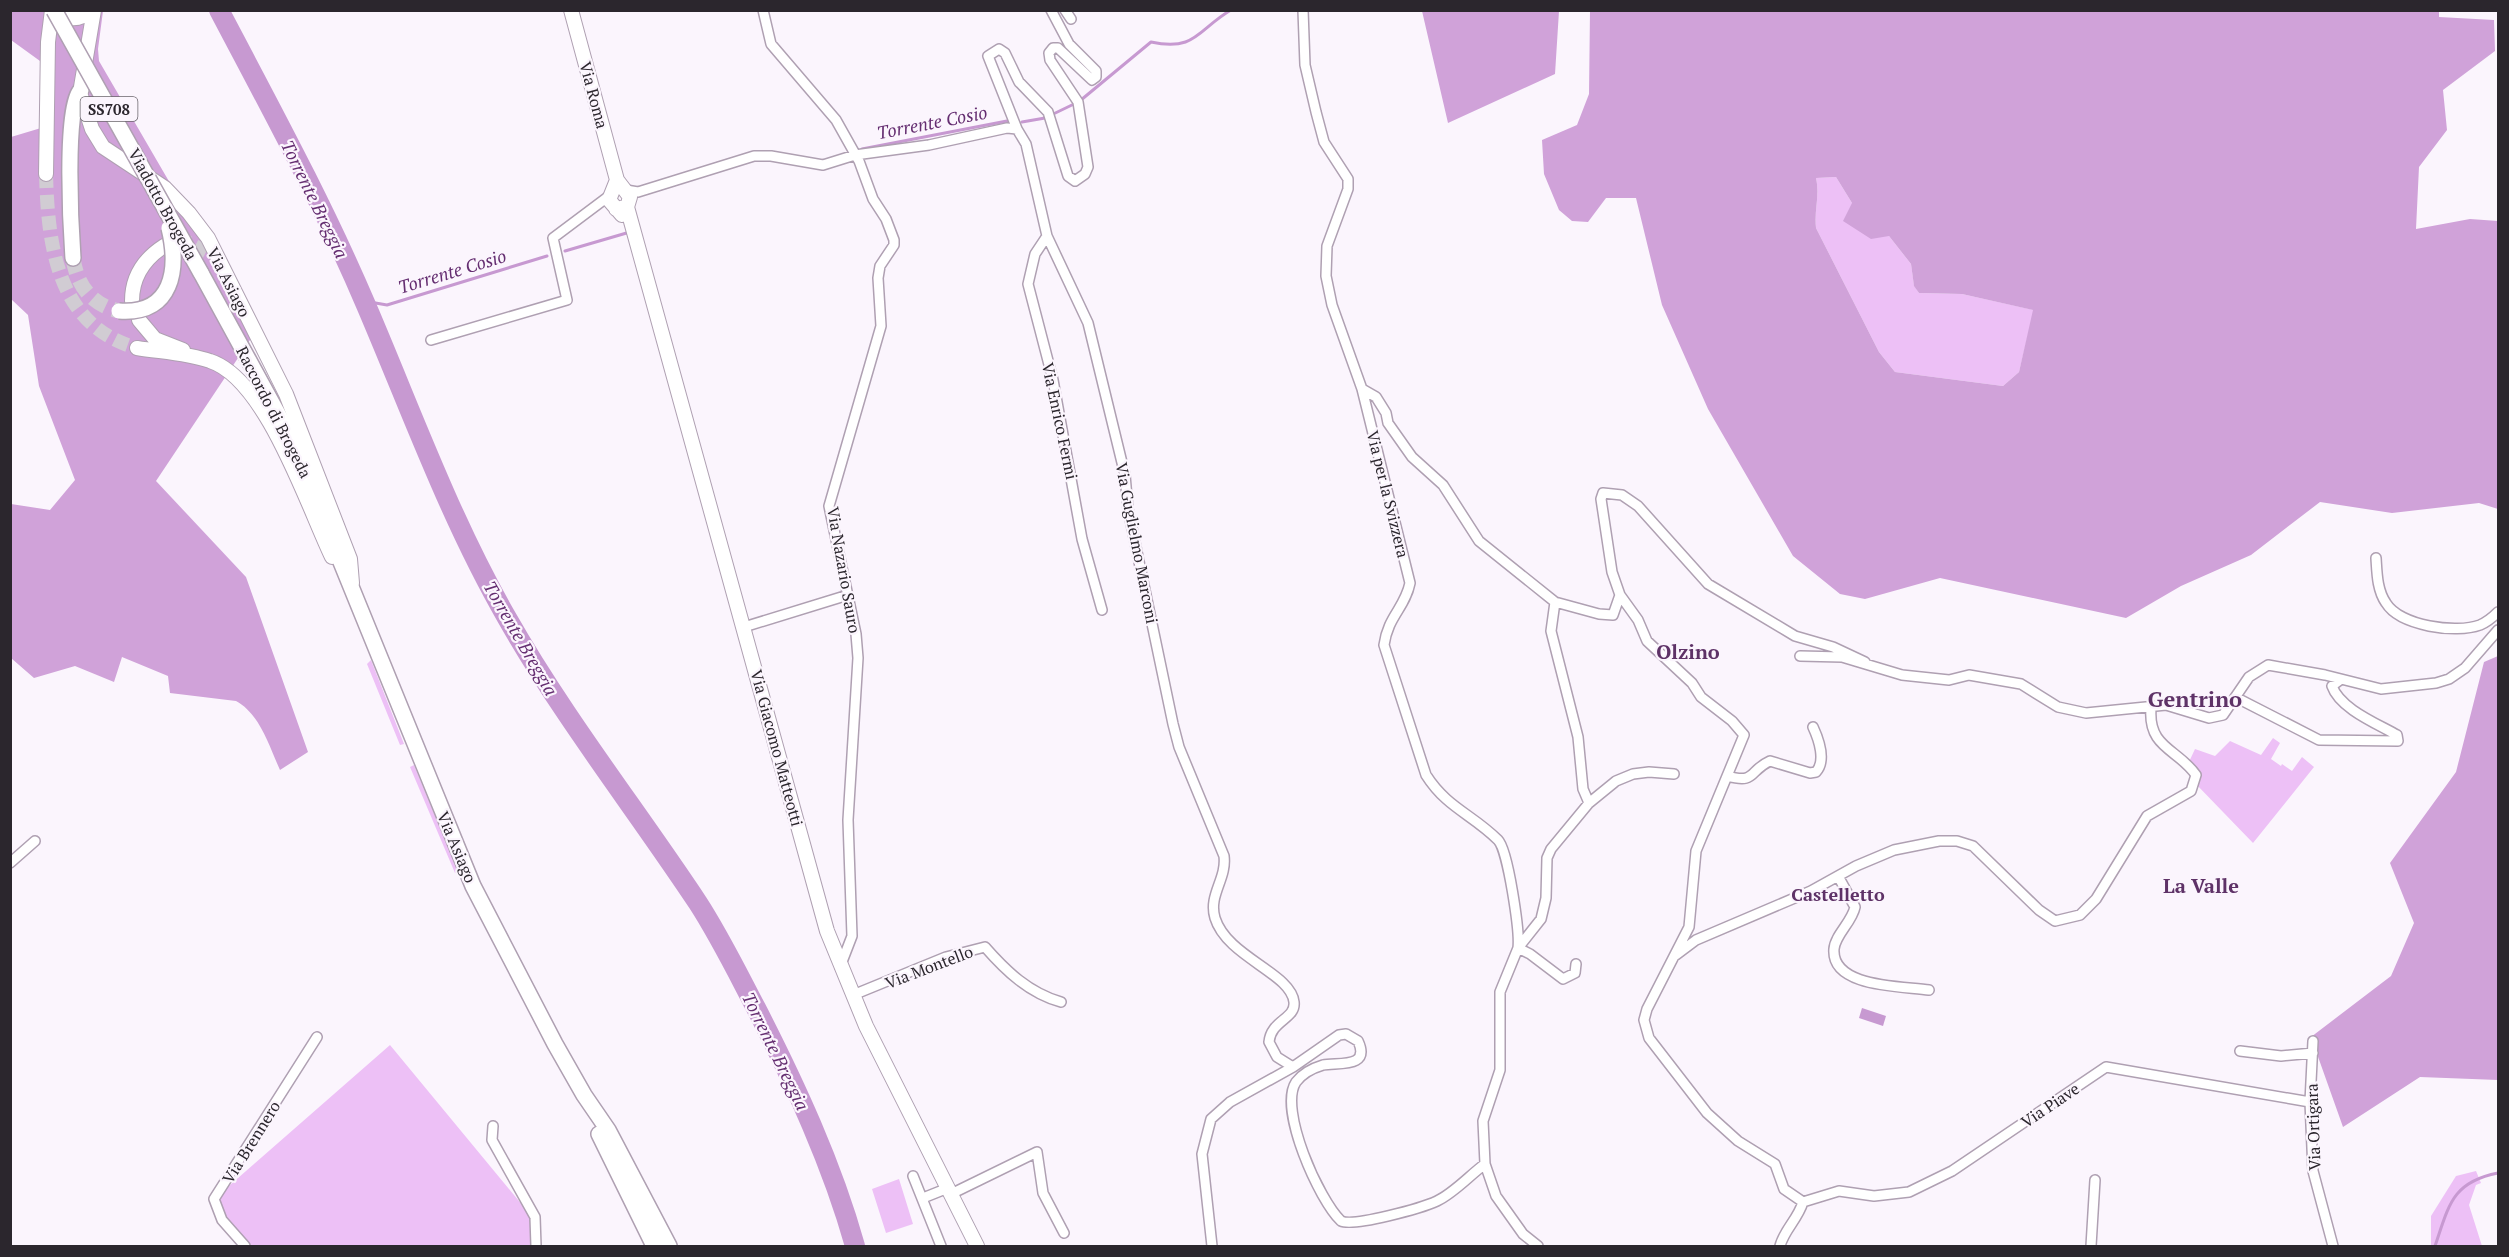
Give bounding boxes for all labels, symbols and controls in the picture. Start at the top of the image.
street label: Via Roma [575,59,613,131]
road number: SS708 [80,97,138,121]
water label: Torrente Cosio [875,100,989,144]
water label: Torrente Breggia [276,136,354,262]
street label: Viadotto Brogeda [123,144,203,264]
street label: Via Asiago [202,243,256,321]
water label: Torrente Cosio [395,243,509,299]
street label: Raccordo di Brogeda [231,342,317,482]
street label: Via Enrico Fermi [1037,361,1083,482]
street label: Via per la Svizzera [1362,428,1414,560]
street label: Via Guglielmo Marconi [1111,460,1163,626]
street label: Via Nazario Sauro [822,505,866,635]
water label: Torrente Breggia [478,576,564,700]
district label: Olzino [1656,638,1720,665]
street label: Via Giacomo Matteotti [745,667,809,829]
district label: Gentrino [2148,684,2242,713]
street label: Via Asiago [432,808,482,886]
district label: La Valle [2163,872,2239,899]
district label: Castelletto [1791,882,1885,906]
street label: Via Montello [882,940,976,994]
water label: Torrente Breggia [737,988,815,1114]
street label: Via Piave [2016,1077,2084,1133]
street label: Via Ortigara [2300,1083,2326,1171]
street label: Via Brennero [217,1096,285,1188]

